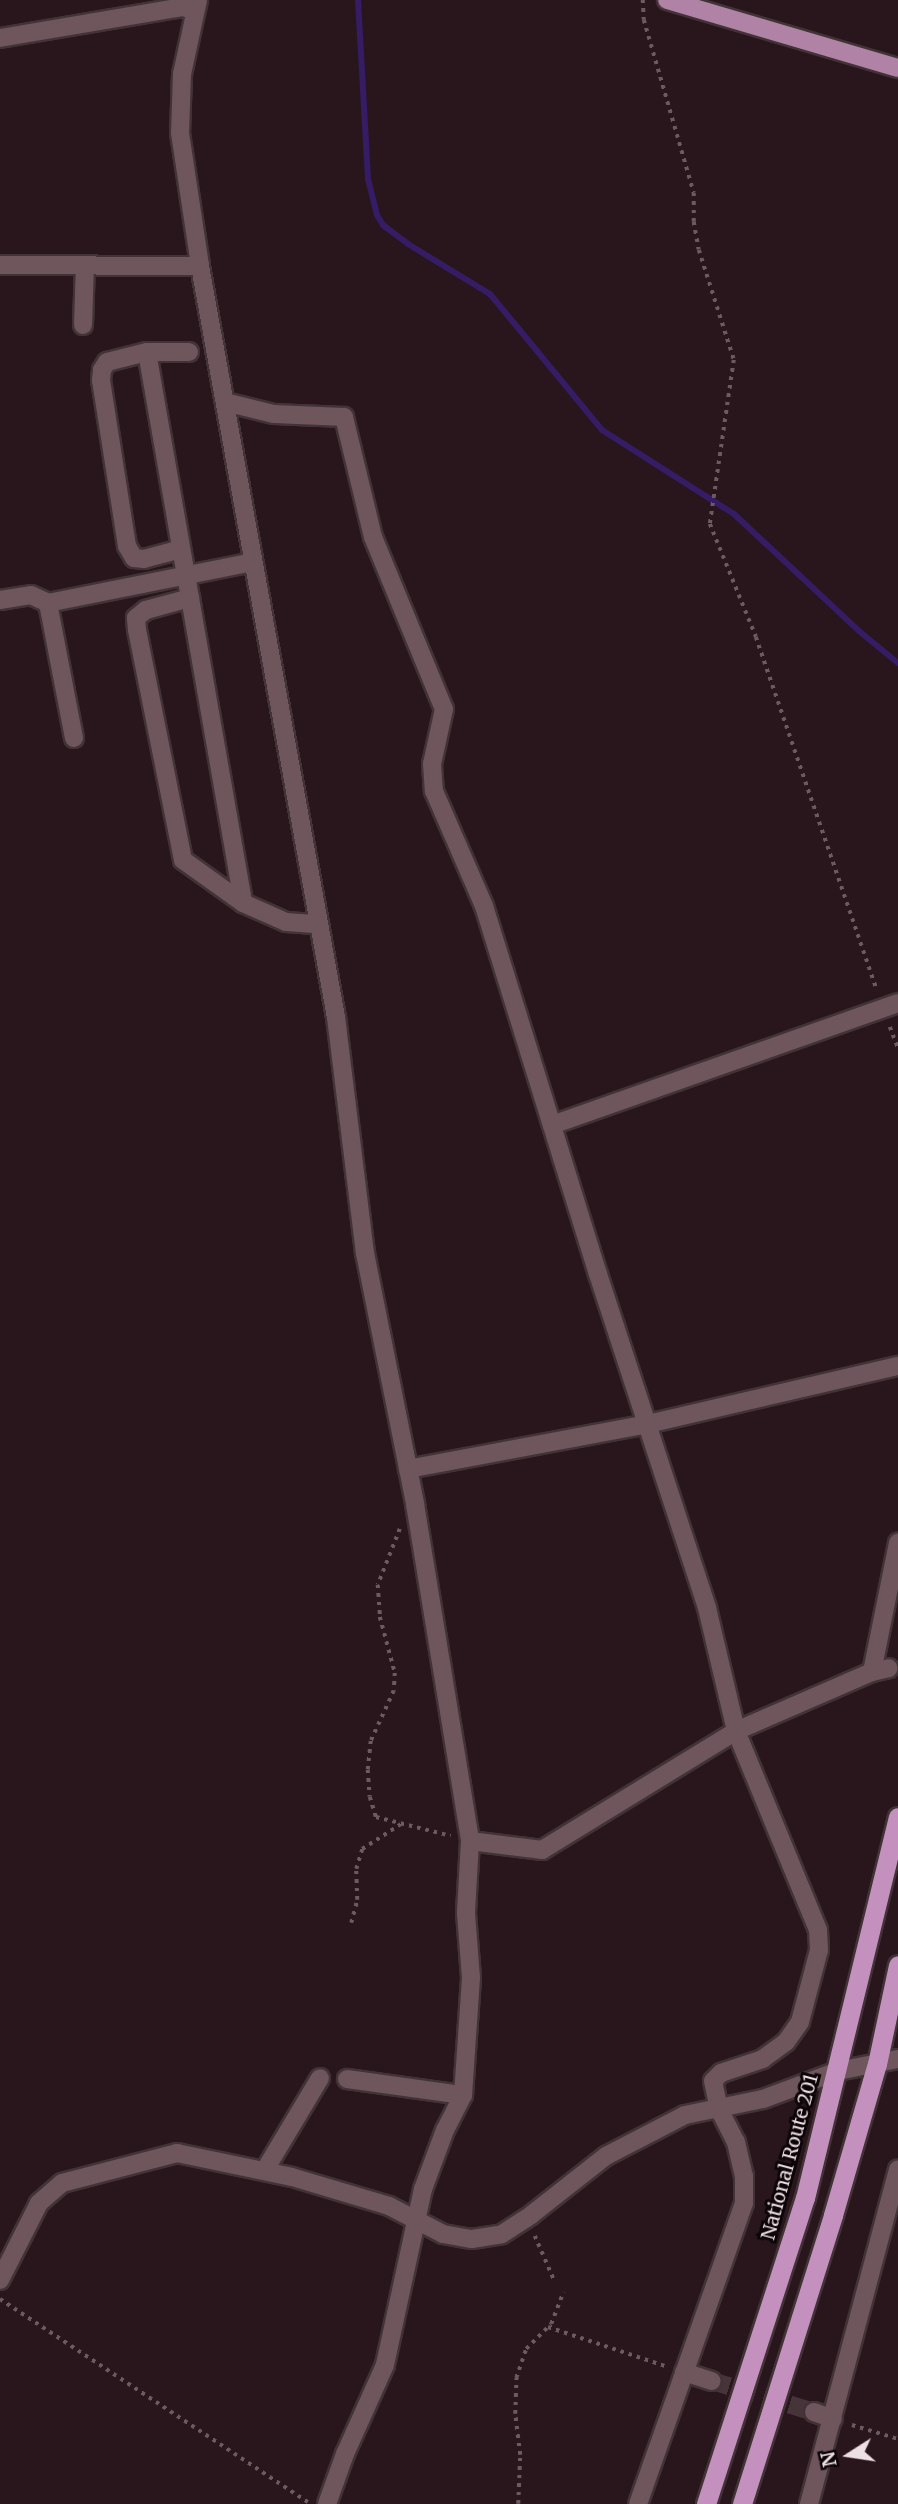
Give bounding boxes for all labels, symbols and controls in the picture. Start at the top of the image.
street label: National Route 201 [757,2072,823,2242]
north arrow [814,2420,884,2490]
text: N [815,2450,842,2469]

